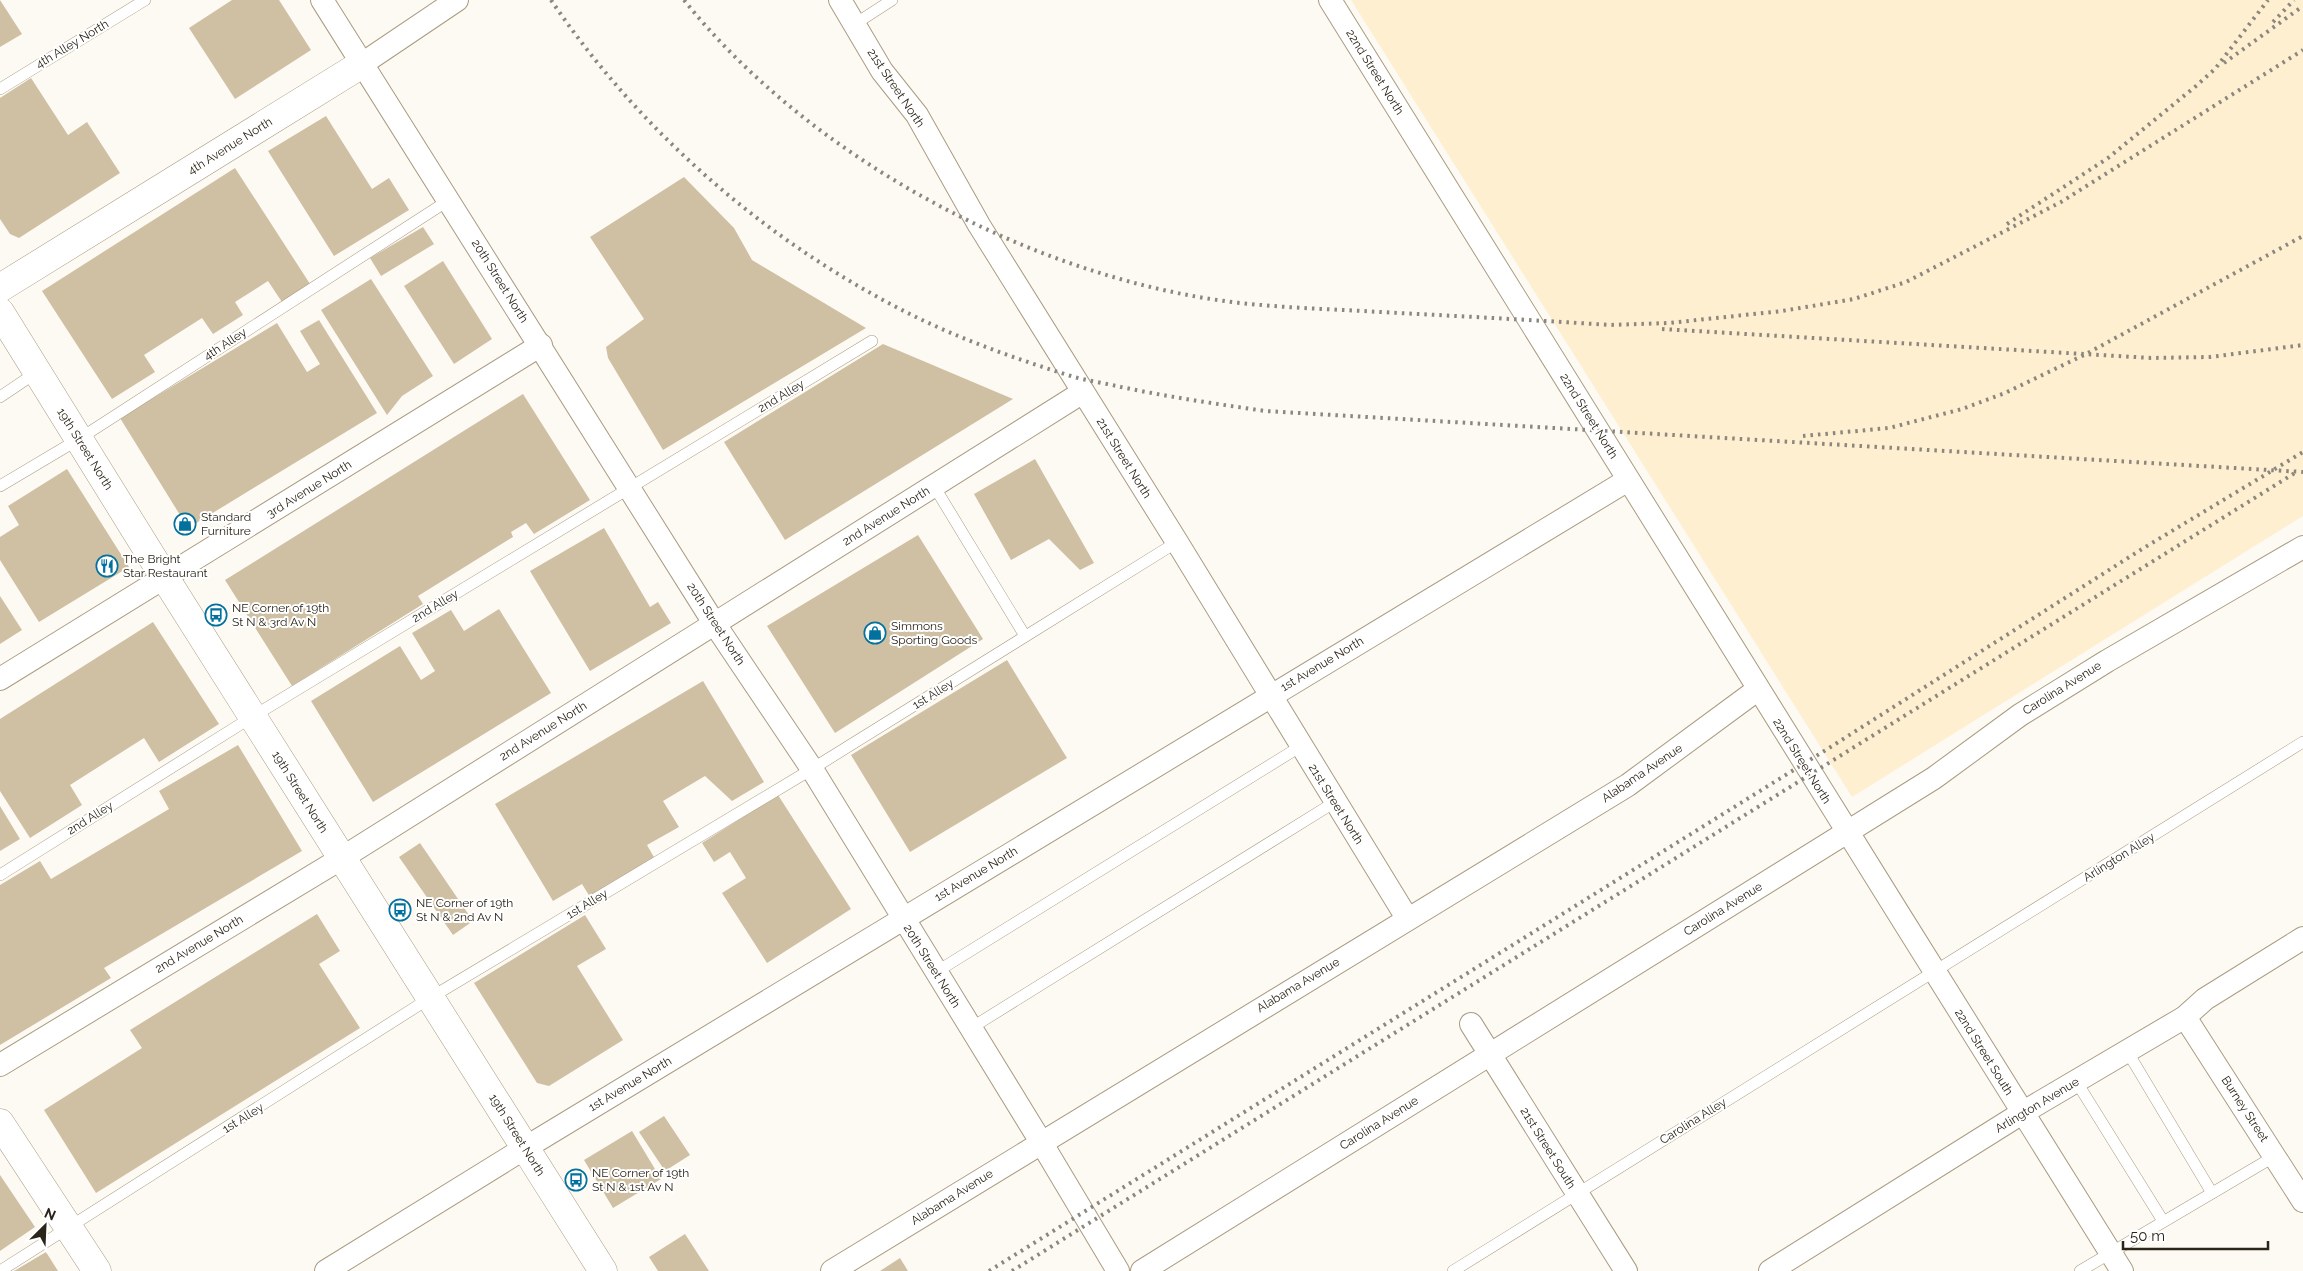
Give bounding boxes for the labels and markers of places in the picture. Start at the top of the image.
place label: Standard Furniture [201,510,251,538]
shop icon: Standard Furniture [173,512,197,536]
place label: The Bright Star Restaurant [123,552,208,580]
restaurant icon: The Bright Star Restaurant [95,554,119,578]
place label: NE Corner of 19th St N & 3rd Av N [232,601,329,629]
bus stop icon: NE Corner of 19th St N & 3rd Av N [204,603,228,627]
place label: Simmons Sporting Goods [891,619,977,647]
shop icon: Simmons Sporting Goods [863,621,887,645]
place label: NE Corner of 19th St N & 2nd Av N [416,896,513,924]
bus stop icon: NE Corner of 19th St N & 2nd Av N [388,898,412,922]
place label: NE Corner of 19th St N & 1st Av N [592,1166,689,1194]
bus stop icon: NE Corner of 19th St N & 1st Av N [564,1168,588,1192]

